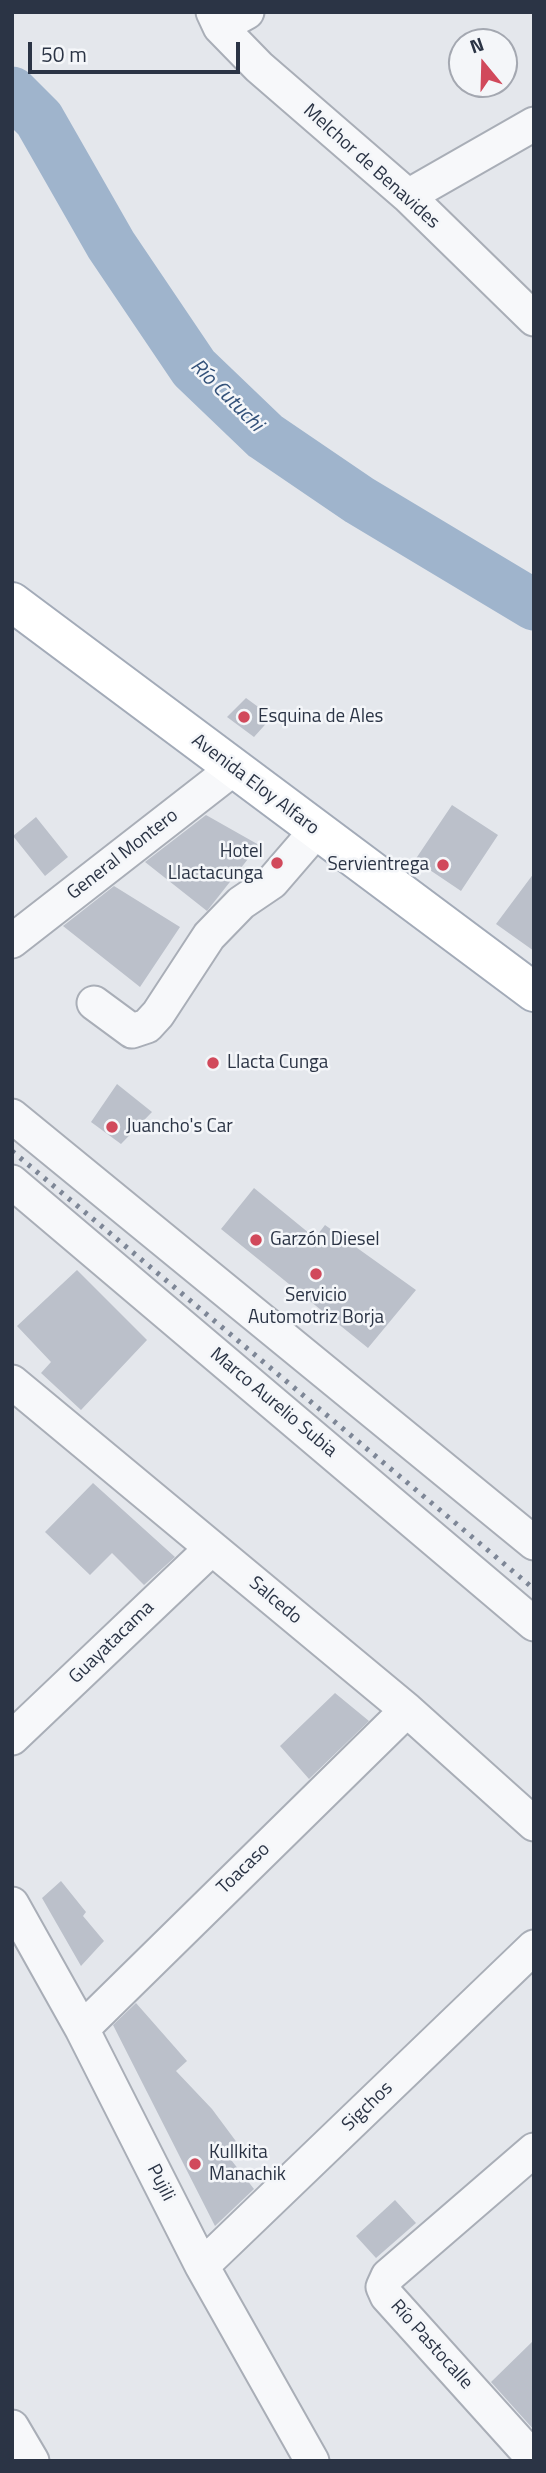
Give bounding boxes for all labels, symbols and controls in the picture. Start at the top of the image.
scale bar [32,28,243,72]
north arrow [448,28,518,98]
text: N [466,29,488,60]
text: 50 m [41,38,87,70]
street label: Melchor de Benavides [298,100,444,234]
water label: Río Cutuchi [184,354,268,438]
place label: Esquina de Ales [258,706,383,728]
marker: Esquina de Ales [236,709,252,725]
street label: Avenida Eloy Alfaro [187,730,323,840]
street label: General Montero [63,805,183,905]
place label: Hotel Llactacunga [168,841,263,885]
place label: Servientrega [328,854,429,876]
marker: Hotel Llactacunga [269,855,285,871]
marker: Servientrega [435,857,451,873]
place label: Llacta Cunga [227,1052,328,1074]
marker: Llacta Cunga [205,1055,221,1071]
place label: Juancho's Car [126,1116,233,1138]
marker: Juancho's Car [104,1119,120,1135]
place label: Garzón Diesel [270,1229,380,1251]
marker: Garzón Diesel [248,1232,264,1248]
marker: Servicio Automotriz Borja [308,1266,324,1282]
place label: Servicio Automotriz Borja [248,1285,384,1329]
street label: Marco Aurelio Subia [205,1343,341,1463]
street label: Salcedo [244,1572,306,1630]
street label: Guayatacama [65,1597,159,1689]
street label: Toacaso [213,1838,275,1900]
street label: Sigchos [338,2077,398,2137]
place label: Kullkita Manachik [209,2142,286,2186]
marker: Kullkita Manachik [187,2156,203,2172]
street label: Pujili [141,2161,179,2205]
street label: Río Pastocalle [385,2296,477,2394]

